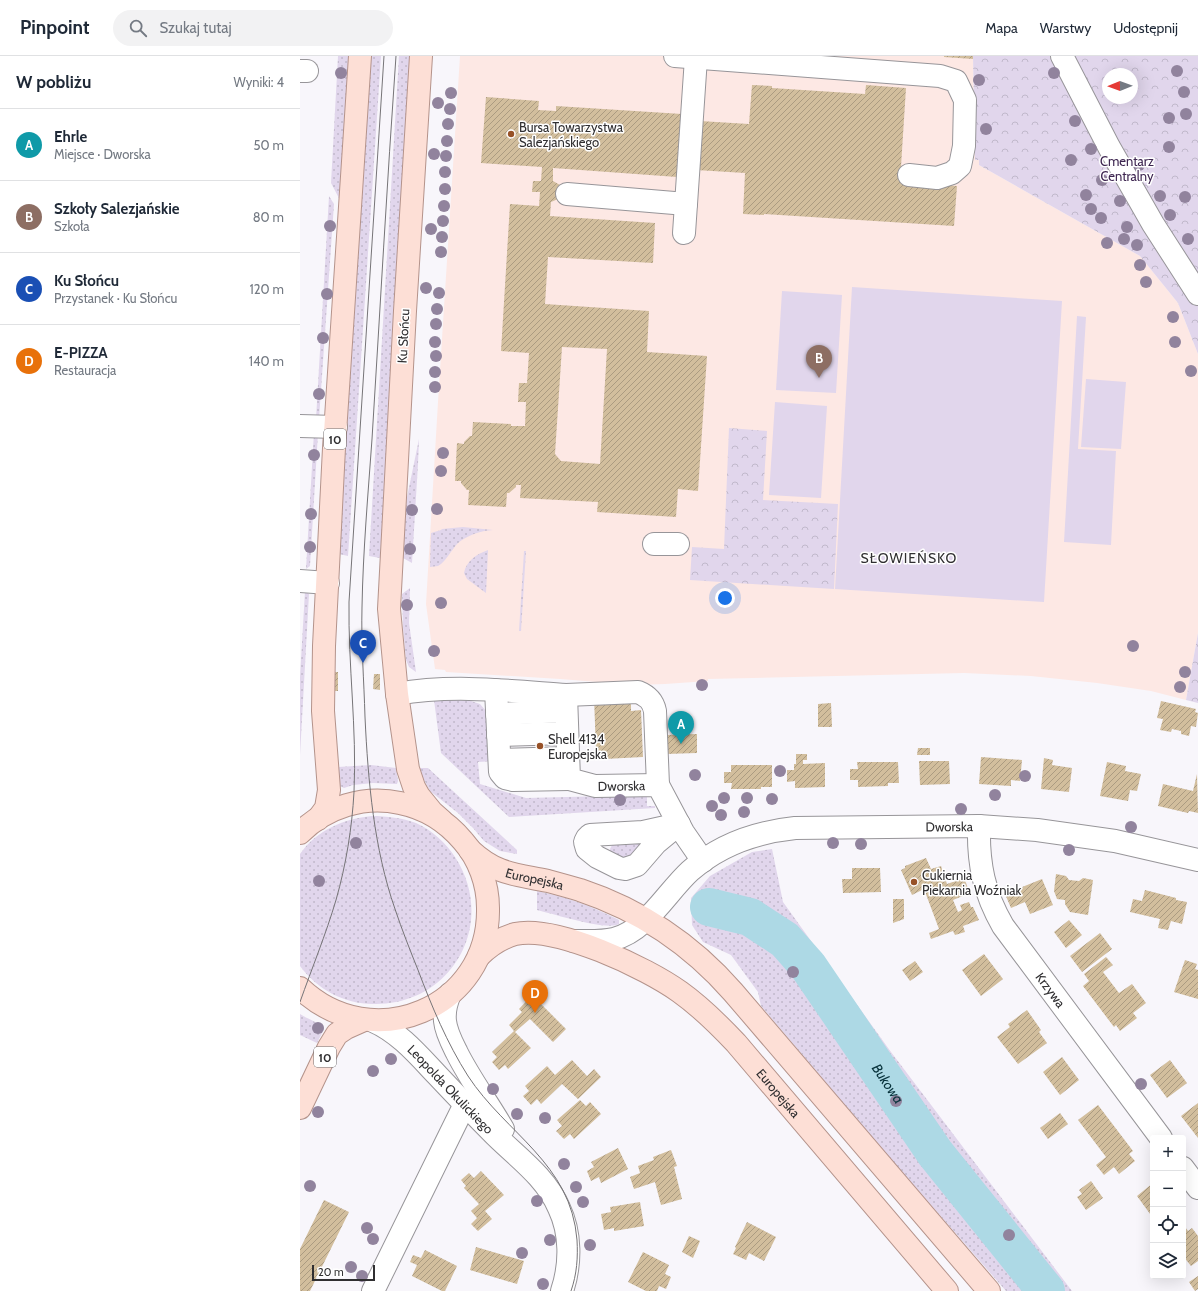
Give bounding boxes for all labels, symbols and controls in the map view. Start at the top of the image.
search box [113,10,393,46]
text: Pinpoint [20,16,89,39]
icon: search [127,17,149,39]
text: Szukaj tutaj [159,19,232,37]
text: Mapa [985,19,1018,37]
text: Warstwy [1040,19,1091,37]
text: Udostępnij [1113,19,1178,37]
north arrow [1102,68,1138,104]
text: W pobliżu [16,72,91,92]
text: Wyniki: 4 [233,74,284,90]
place label: Bursa Towarzystwa Salezjańskiego [519,119,624,151]
text: Ehrle [54,128,87,146]
marker: Bursa Towarzystwa Salezjańskiego [506,129,516,139]
text: A [25,137,33,153]
text: 50 m [254,137,284,153]
text: Miejsce · Dworska [54,146,151,162]
park label: Cmentarz Centralny [1100,153,1154,184]
text: Szkoły Salezjańskie [54,200,180,218]
text: B [25,209,33,225]
text: 80 m [253,209,284,225]
text: Szkoła [54,218,90,234]
text: Ku Słońcu [54,272,119,290]
text: C [25,281,33,297]
text: 120 m [250,281,284,297]
text: Przystanek · Ku Słońcu [54,290,177,306]
street label: Ku Słońcu [394,308,412,364]
text: E-PIZZA [54,344,108,362]
pin: B [806,345,832,378]
text: D [24,353,34,369]
text: 140 m [249,353,284,369]
text: Restauracja [54,362,116,378]
road number: 10 [324,429,346,449]
district label: SŁOWIEŃSKO [861,549,957,567]
your location [715,588,735,608]
pin: C [350,630,376,663]
pin: A [668,711,694,744]
place label: Shell 4134 Europejska [548,731,608,763]
marker: Shell 4134 Europejska [535,741,545,751]
street label: Dworska [598,777,646,794]
street label: Dworska [925,818,974,835]
street label: Europejska [504,864,566,893]
place label: Cukiernia Piekarnia Woźniak [922,867,1021,898]
marker: Cukiernia Piekarnia Woźniak [909,877,919,887]
street label: Krzywa [1032,969,1069,1011]
pin: D [522,980,548,1013]
street label: Leopolda Okulickiego [404,1041,497,1137]
road number: 10 [314,1047,336,1067]
water label: Bukowa [868,1060,908,1107]
street label: Europejska [753,1065,804,1121]
map controls [1150,1135,1186,1279]
button: + [1150,1135,1186,1171]
button: − [1150,1171,1186,1207]
button: locate [1150,1207,1186,1243]
button: layers [1150,1243,1186,1279]
scale bar [312,1263,375,1282]
text: 20 m [318,1265,344,1279]

